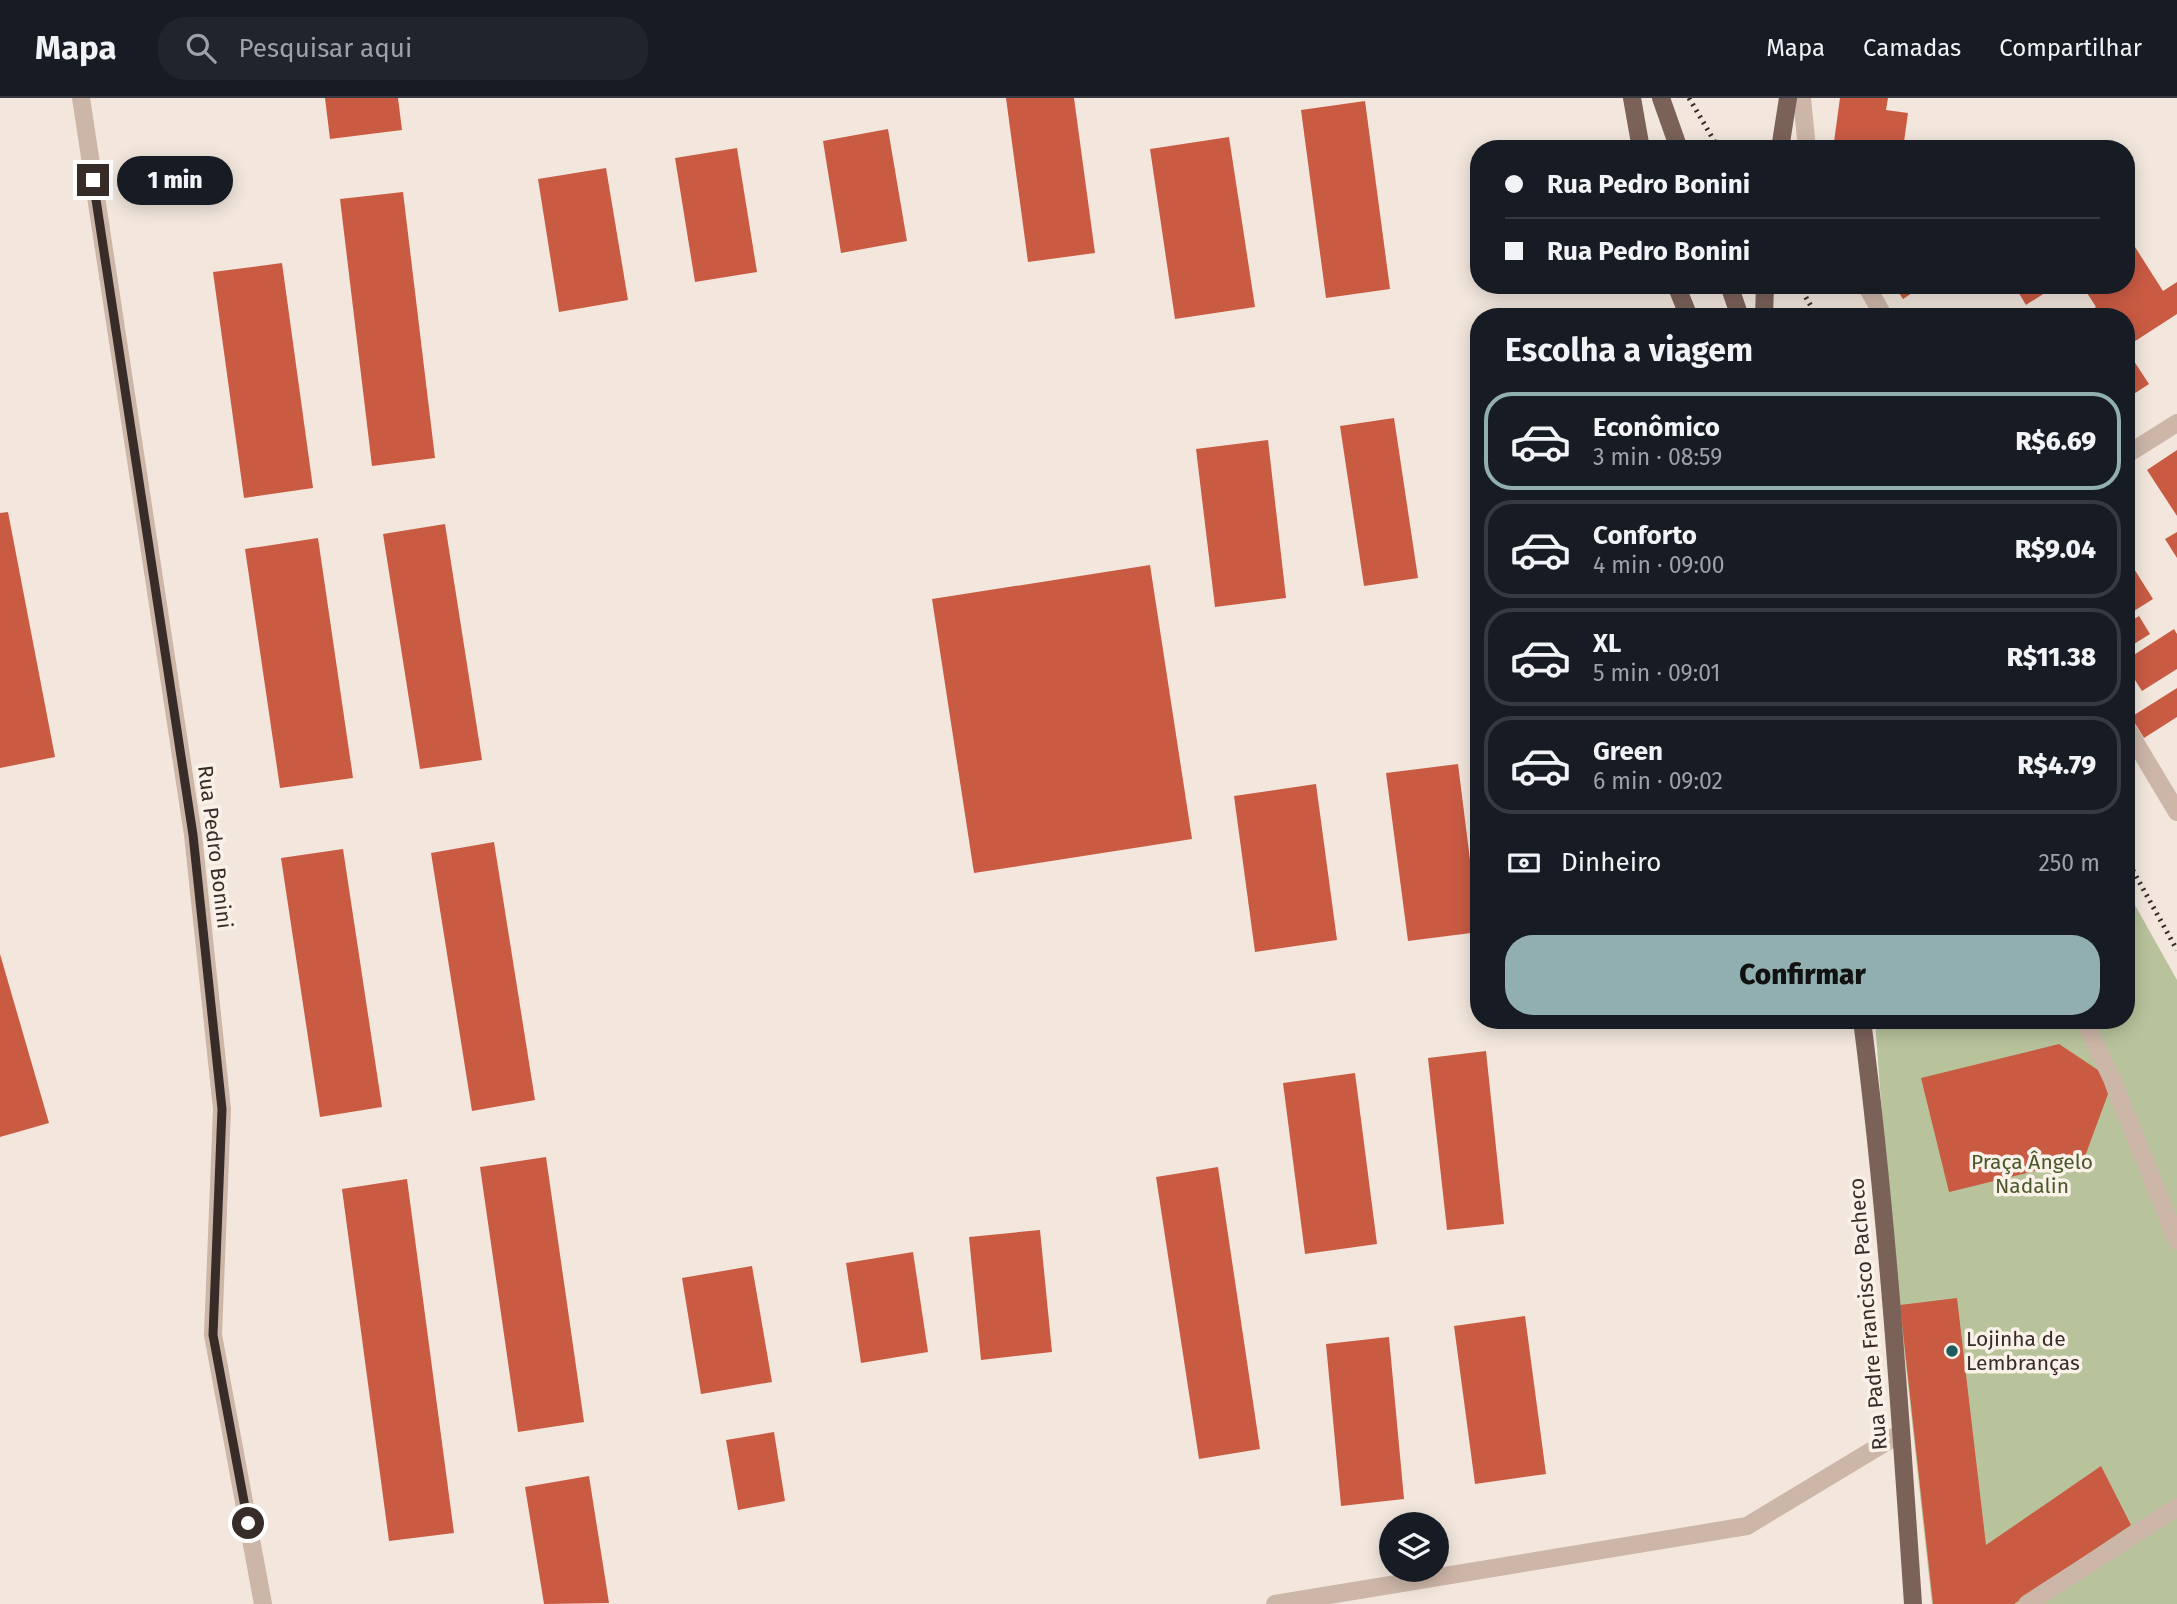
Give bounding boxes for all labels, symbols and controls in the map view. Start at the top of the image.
search box [158,17,648,80]
text: Mapa [35,28,116,68]
icon: search [182,29,220,67]
text: Pesquisar aqui [238,33,412,64]
text: Mapa [1766,34,1825,62]
text: Camadas [1863,34,1961,62]
text: Compartilhar [1999,34,2142,62]
callout: 1 min [118,155,233,204]
route end [77,164,109,196]
text: 1 min [147,166,203,194]
text: Rua Pedro Bonini [1547,169,1750,200]
text: Rua Pedro Bonini [1547,236,1750,267]
text: Escolha a viagem [1505,331,1753,369]
icon: car [1509,410,1572,473]
text: Econômico [1593,412,1720,443]
text: R$6.69 [2015,426,2096,457]
text: 3 min · 08:59 [1593,443,1722,471]
icon: car [1509,518,1572,581]
text: Conforto [1593,520,1697,551]
text: R$9.04 [2015,534,2096,565]
text: 4 min · 09:00 [1593,551,1725,579]
icon: car [1509,626,1572,689]
text: XL [1593,628,1621,659]
text: R$11.38 [2007,642,2096,673]
text: 5 min · 09:01 [1593,659,1720,687]
icon: car [1509,734,1572,797]
text: Green [1593,736,1663,767]
text: R$4.79 [2018,750,2096,781]
street label: Rua Pedro Bonini [192,764,238,930]
text: 6 min · 09:02 [1593,767,1723,795]
icon: cash [1505,844,1543,882]
text: Dinheiro [1561,847,1662,878]
text: 250 m [2038,849,2100,877]
button: Confirmar [1505,935,2100,1015]
park label: Praça Ângelo Nadalin [1971,1149,2093,1199]
street label: Rua Padre Francisco Pacheco [1843,1177,1893,1451]
place label: Lojinha de Lembranças [1966,1326,2080,1376]
marker: Lojinha de Lembranças [1944,1343,1960,1359]
route start [232,1507,264,1539]
map controls [1379,1512,1449,1582]
button: layers [1379,1512,1449,1582]

